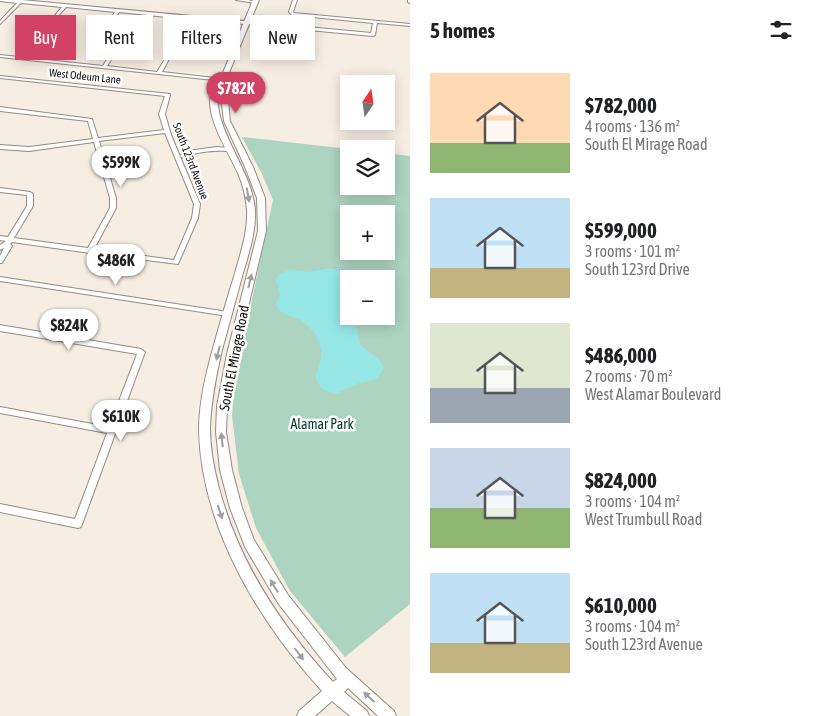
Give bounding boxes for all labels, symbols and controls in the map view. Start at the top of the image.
chip: Buy [15,15,76,60]
chip: Rent [86,15,153,60]
chip: Filters [163,15,240,60]
chip: New [250,15,315,60]
icon: filters [767,16,795,44]
text: 5 homes [430,18,495,42]
street label: West Odeum Lane [48,66,122,86]
pin: $782K [201,72,271,114]
north arrow [340,75,395,130]
map controls [340,75,395,325]
text: $782K [217,79,255,97]
icon: home [470,93,530,153]
text: $782,000 [585,93,657,117]
text: 4 rooms · 136 m² [585,117,680,135]
street label: South 123rd Avenue [171,121,211,201]
text: South El Mirage Road [585,135,708,153]
button: layers [340,140,395,195]
pin: $599K [86,146,156,188]
text: $599K [102,153,140,171]
one-way arrow [245,187,253,203]
button: + [340,205,395,260]
icon: home [470,218,530,278]
text: $599,000 [585,218,657,242]
text: 3 rooms · 101 m² [585,242,680,260]
pin: $486K [81,244,151,286]
text: $486K [97,251,135,269]
text: South 123rd Drive [585,260,690,278]
button: − [340,270,395,325]
one-way arrow [246,274,254,289]
street label: South El Mirage Road [216,304,252,412]
pin: $824K [34,308,104,351]
text: $824K [50,316,88,334]
icon: home [470,343,530,403]
text: $486,000 [585,343,657,367]
one-way arrow [214,345,222,360]
text: 2 rooms · 70 m² [585,367,673,385]
text: West Alamar Boulevard [585,385,721,403]
pin: $610K [86,400,156,442]
text: $610K [102,407,140,425]
park label: Alamar Park [290,416,354,432]
one-way arrow [218,432,226,448]
icon: home [470,468,530,528]
text: $824,000 [585,468,657,492]
text: 3 rooms · 104 m² [585,492,680,510]
one-way arrow [217,505,225,520]
text: West Trumbull Road [585,510,702,528]
one-way arrow [270,579,279,592]
icon: home [470,593,530,653]
text: $610,000 [585,593,657,617]
text: 3 rooms · 104 m² [585,617,680,635]
text: South 123rd Avenue [585,635,703,653]
one-way arrow [294,647,304,661]
one-way arrow [362,692,375,703]

